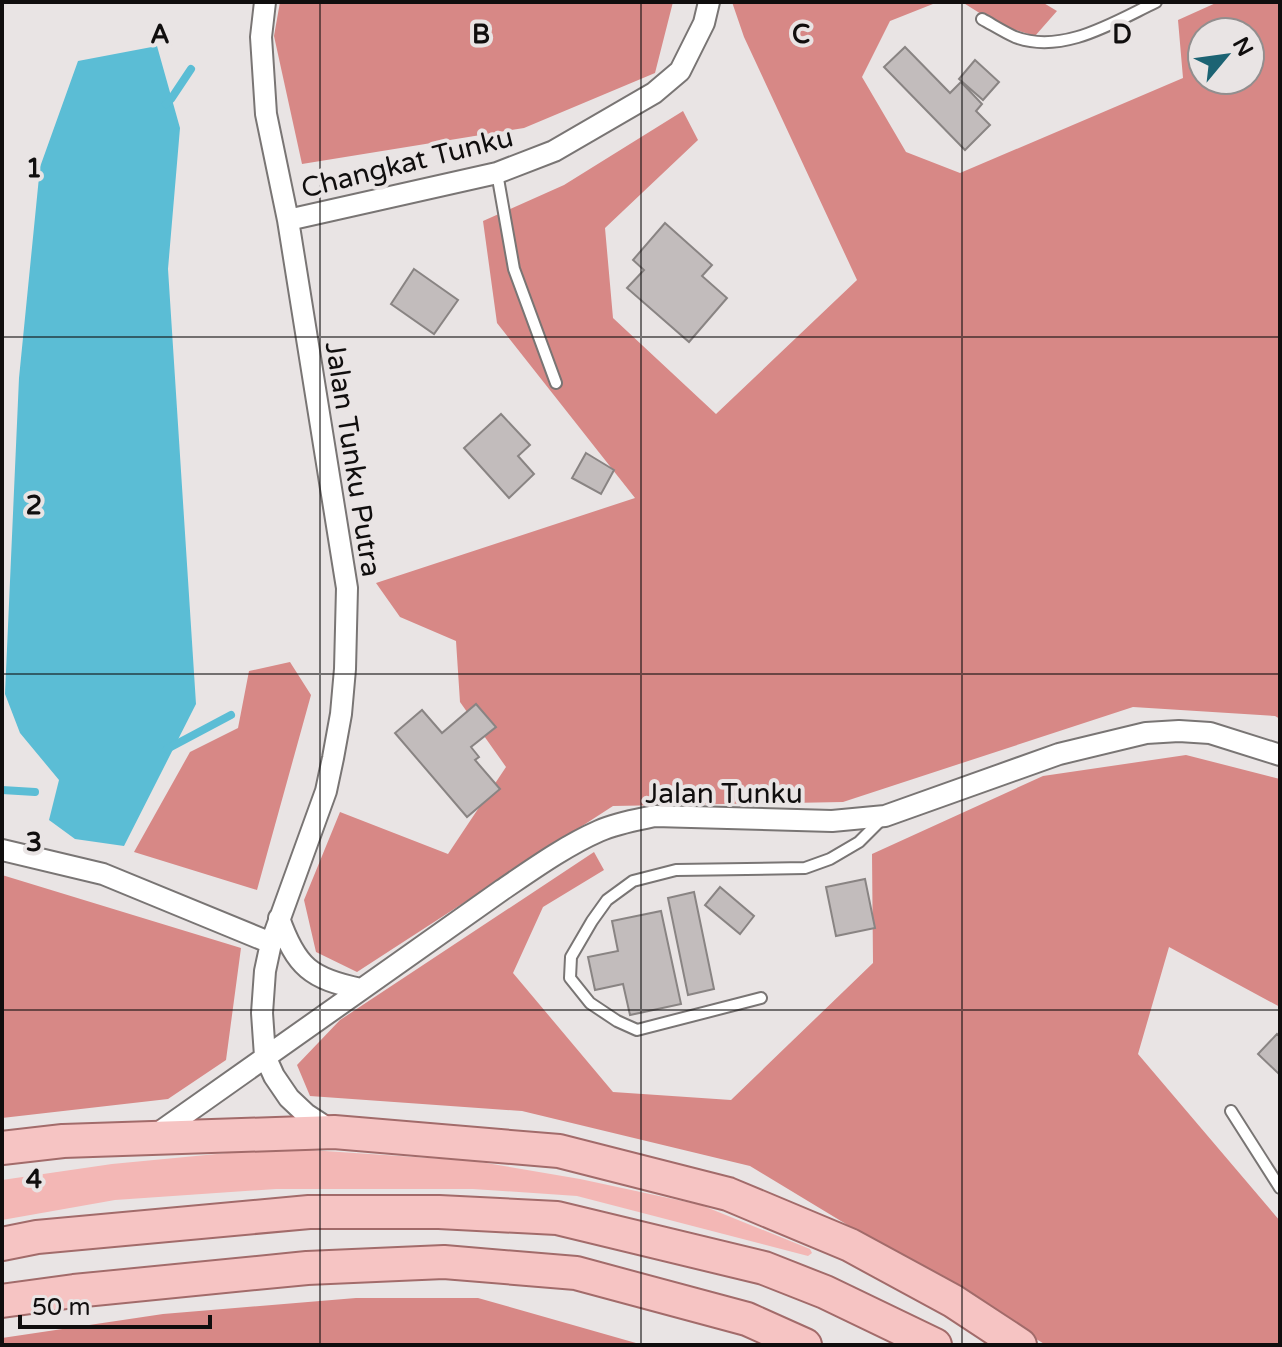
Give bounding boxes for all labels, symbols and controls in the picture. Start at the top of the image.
north arrow [1186,16,1266,96]
text: A [150,19,170,50]
text: B [472,19,490,50]
text: C [792,19,810,50]
text: D [1112,19,1132,50]
text: N [1227,33,1258,61]
street label: Changkat Tunku [298,120,517,206]
text: 1 [26,153,42,184]
street label: Jalan Tunku Putra [318,339,388,579]
text: 2 [26,490,42,521]
street label: Jalan Tunku [645,777,803,811]
text: 3 [26,827,42,858]
text: 4 [26,1164,42,1195]
scale bar [20,1279,210,1329]
text: 50 m [32,1293,90,1322]

